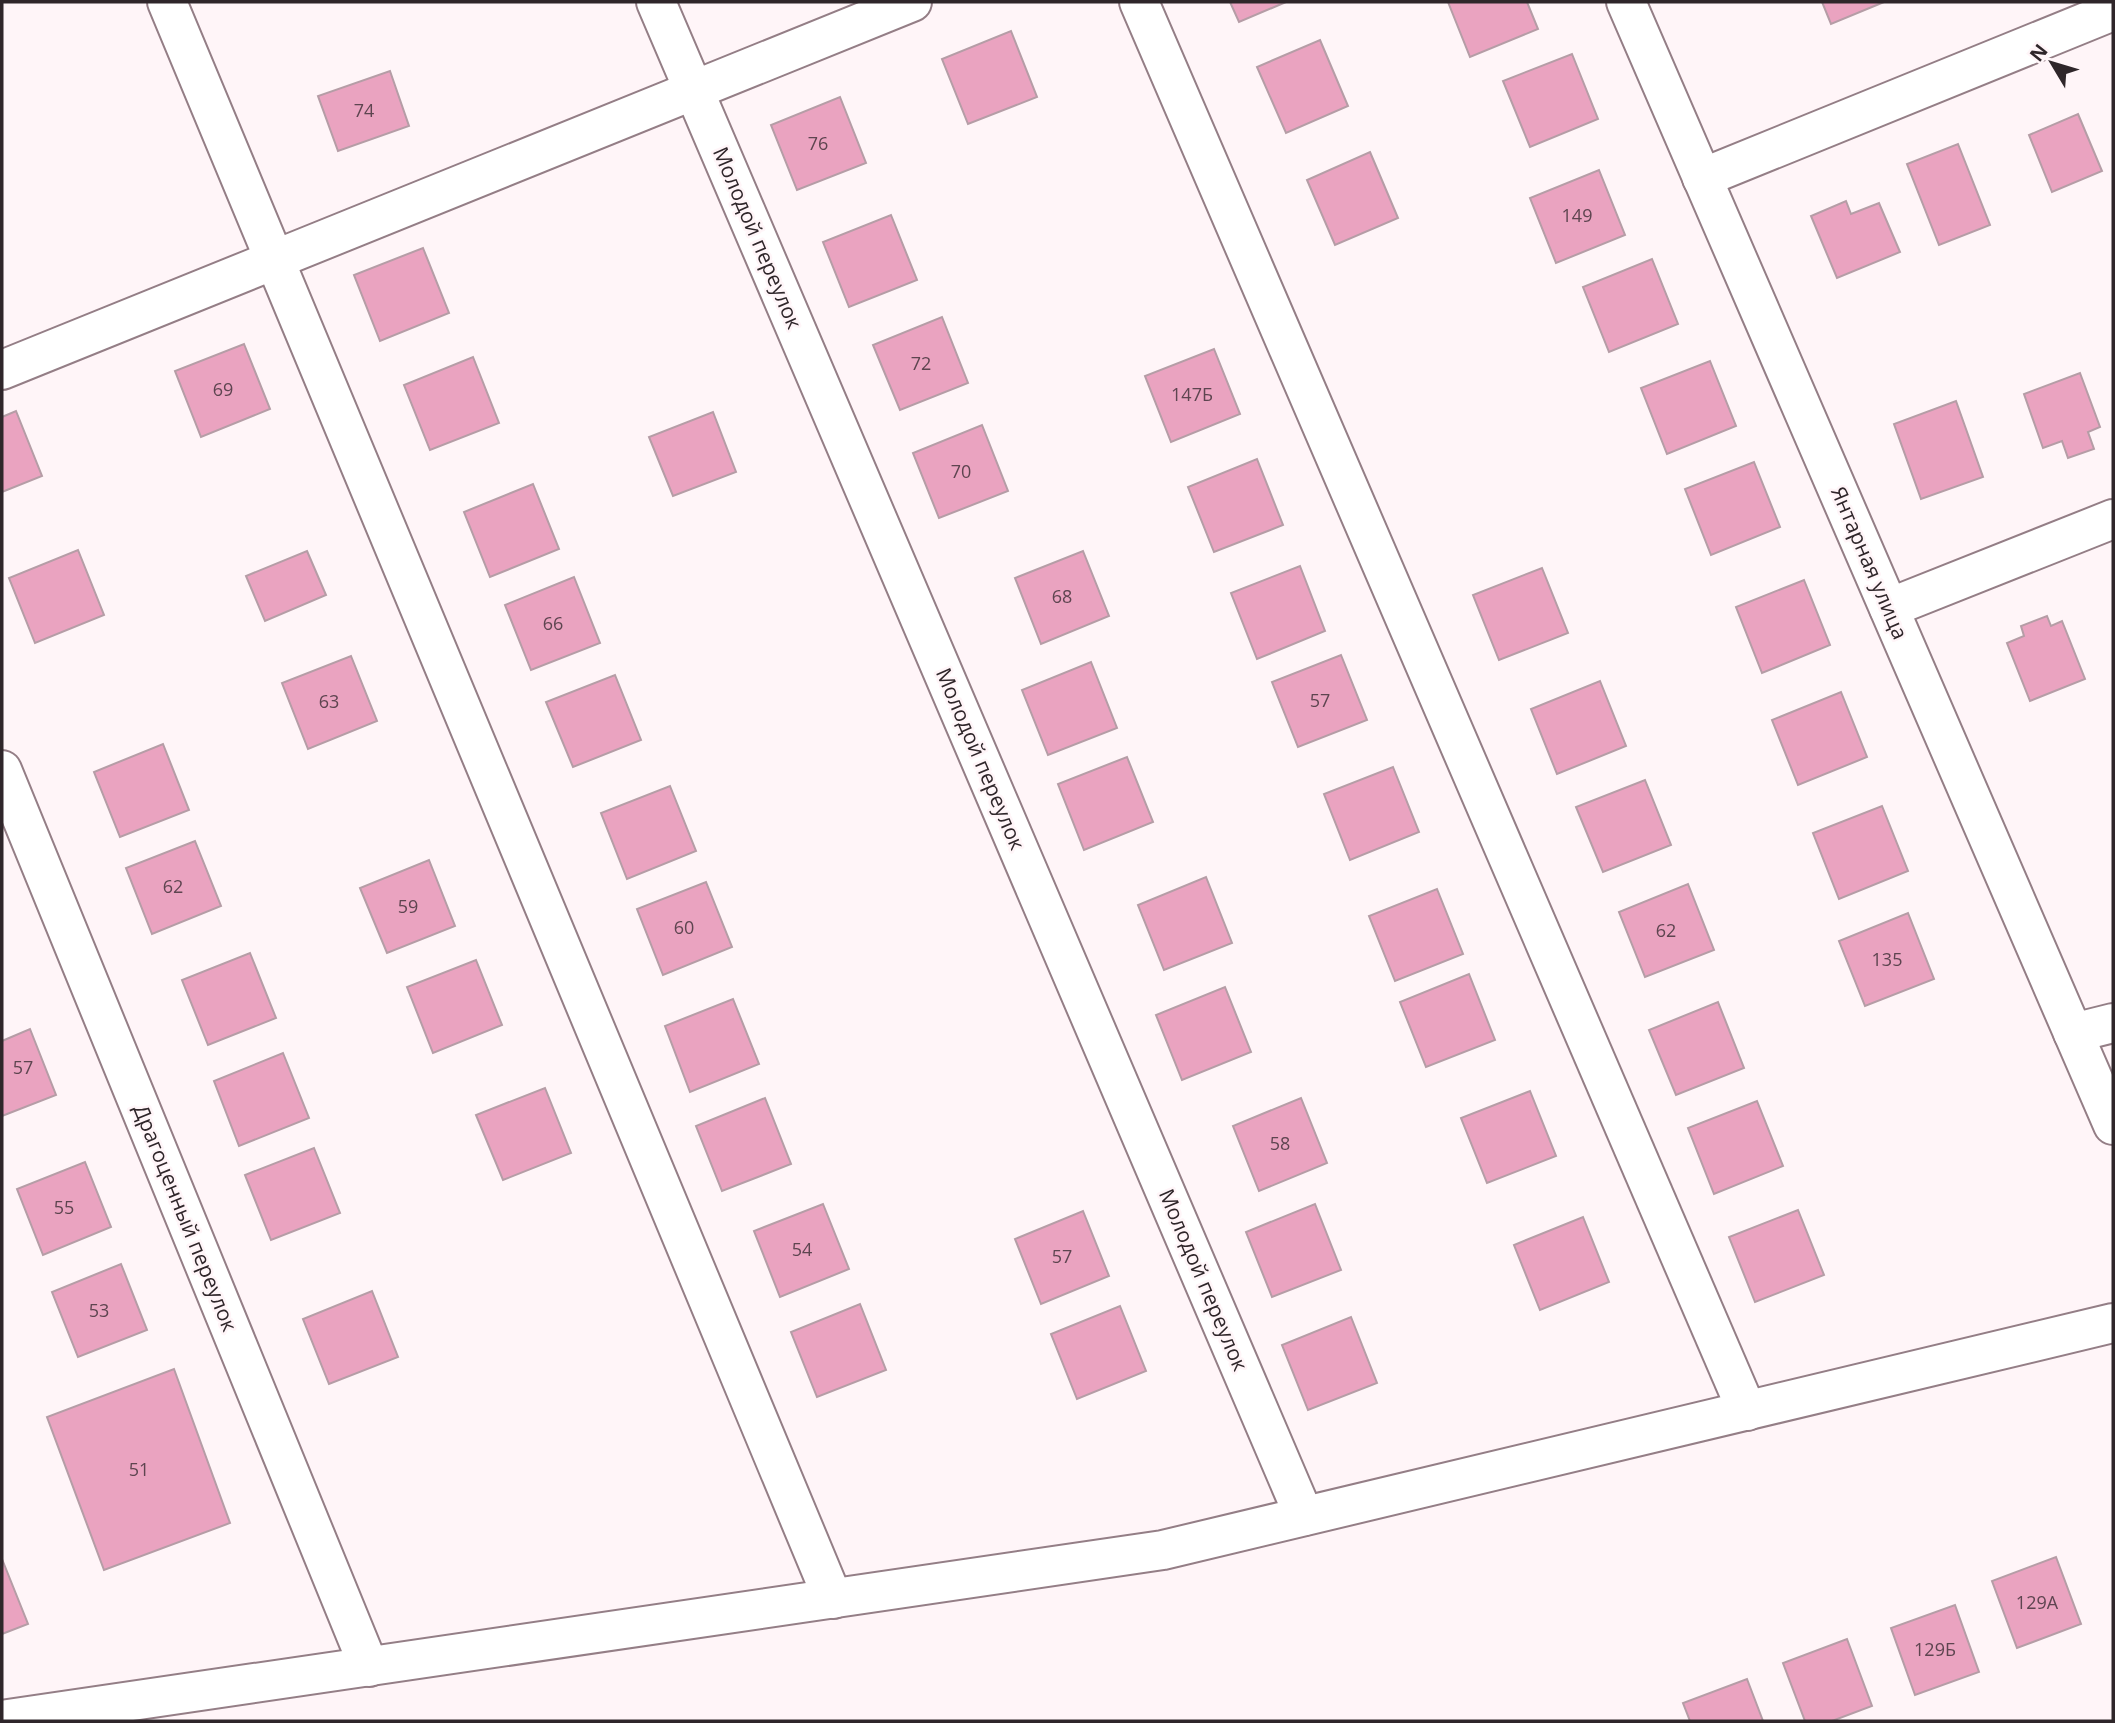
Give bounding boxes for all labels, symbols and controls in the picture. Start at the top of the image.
north arrow [2017,28,2087,98]
text: N [2024,38,2054,67]
house number: 74 [354,98,374,122]
house number: 76 [808,131,828,155]
street label: Молодой переулок [707,142,809,333]
house number: 149 [1562,203,1592,227]
house number: 72 [911,351,931,375]
house number: 69 [213,377,233,401]
house number: 147Б [1171,382,1213,406]
house number: 70 [951,459,971,483]
street label: Янтарная улица [1825,482,1915,643]
house number: 68 [1052,584,1072,608]
house number: 66 [543,611,563,635]
street label: Молодой переулок [930,663,1032,854]
house number: 57 [1310,688,1330,712]
house number: 63 [319,689,339,713]
house number: 62 [163,874,183,898]
house number: 59 [398,894,418,918]
house number: 60 [674,915,694,939]
house number: 62 [1656,918,1676,942]
house number: 135 [1872,947,1902,971]
house number: 57 [13,1055,33,1079]
street label: Драгоценный переулок [128,1100,244,1335]
house number: 58 [1270,1131,1290,1155]
street label: Молодой переулок [1153,1184,1255,1375]
house number: 55 [54,1195,74,1219]
house number: 54 [792,1237,812,1261]
house number: 57 [1052,1244,1072,1268]
house number: 53 [89,1298,109,1322]
house number: 51 [129,1457,149,1481]
house number: 129А [2016,1590,2059,1614]
house number: 129Б [1914,1637,1956,1661]

